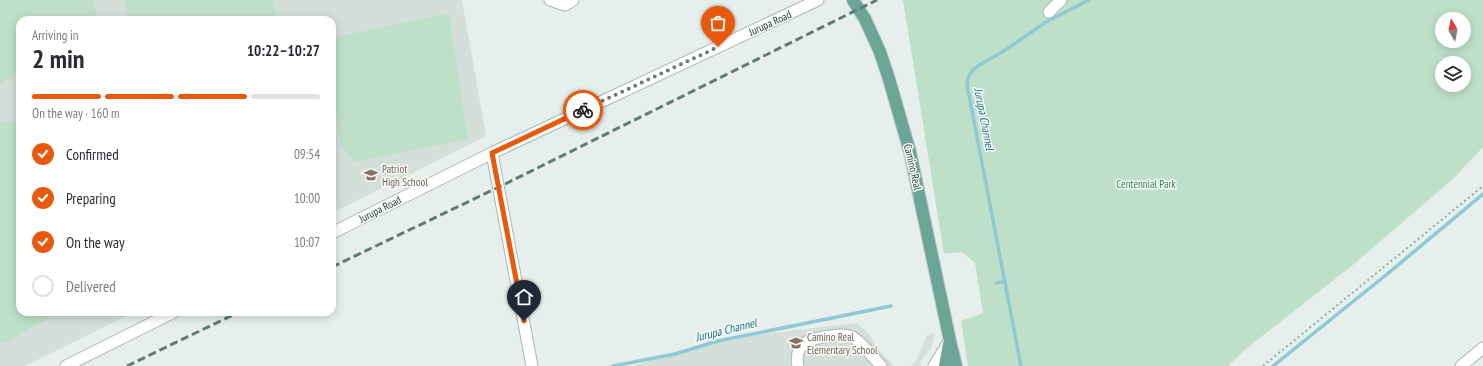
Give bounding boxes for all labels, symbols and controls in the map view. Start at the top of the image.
pin [701,6,735,47]
street label: Jurupa Road [746,7,794,39]
icon: bag [707,12,729,34]
north arrow [1435,12,1471,48]
map controls [1435,12,1471,92]
text: Arriving in [32,27,79,44]
text: 10:22–10:27 [247,41,320,60]
text: 2 min [32,42,85,75]
button: layers [1435,56,1471,92]
water label: Jurupa Channel [971,86,998,152]
courier [563,90,603,130]
icon: bike [572,99,594,121]
text: On the way · 160 m [32,105,119,122]
street label: Camino Real [901,142,925,192]
icon: check [32,143,54,165]
text: Confirmed [66,145,119,164]
text: 09:54 [294,146,320,163]
place label: Patriot High School [382,162,428,189]
school or university icon: Patriot High School [363,167,379,183]
park label: Centennial Park [1116,177,1176,191]
icon: check [32,187,54,209]
text: Preparing [66,189,116,208]
text: 10:00 [294,190,320,207]
street label: Jurupa Road [356,192,404,226]
icon: check [32,231,54,253]
text: On the way [66,233,125,252]
text: 10:07 [294,234,320,251]
text: Delivered [66,277,116,296]
pin [507,280,541,321]
icon: home [513,286,535,308]
water label: Jurupa Channel [693,314,759,345]
place label: Camino Real Elementary School [807,330,878,357]
school or university icon: Camino Real Elementary School [788,335,804,351]

